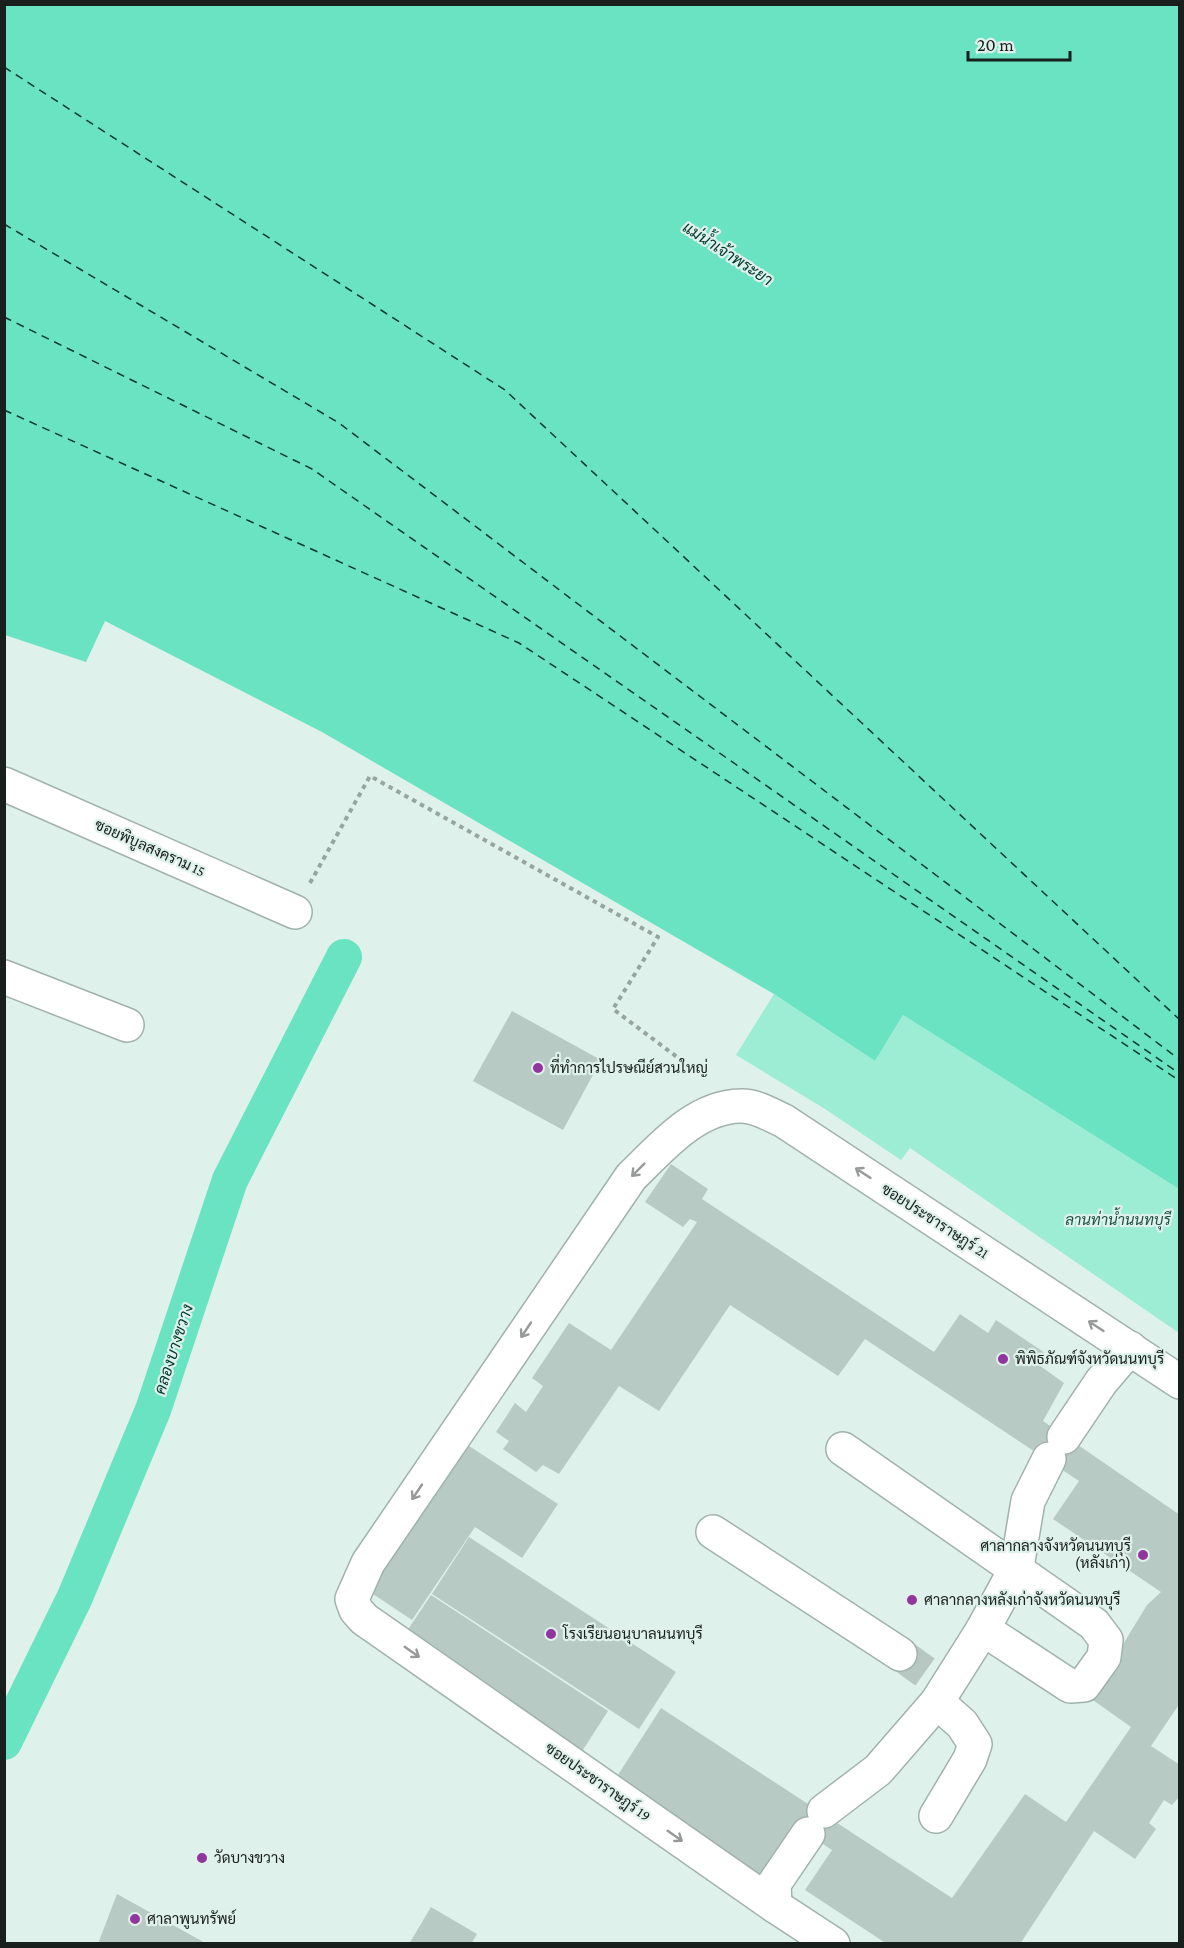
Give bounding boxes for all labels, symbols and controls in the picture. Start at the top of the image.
scale bar [968,24,1070,62]
text: 20 m [977,35,1014,55]
water label: แม่น้ำเจ้าพระยา [680,213,779,289]
street label: ซอยพิบูลสงคราม 15 [92,816,208,881]
place label: ที่ทำการไปรษณีย์สวนใหญ่ [550,1053,708,1077]
marker: ที่ทำการไปรษณีย์สวนใหญ่ [531,1061,545,1075]
one-way arrow [630,1163,645,1178]
one-way arrow [854,1167,871,1180]
street label: ซอยประชาราษฎร์ 21 [877,1179,993,1263]
park label: ลานท่าน้ำนนทบุรี [1065,1207,1172,1231]
water label: คลองบางขวาง [151,1302,196,1396]
one-way arrow [1088,1320,1105,1332]
one-way arrow [520,1322,533,1339]
place label: พิพิธภัณฑ์จังหวัดนนทบุรี [1015,1349,1164,1370]
marker: พิพิธภัณฑ์จังหวัดนนทบุรี [996,1352,1010,1366]
one-way arrow [411,1483,423,1499]
place label: ศาลากลางจังหวัดนนทบุรี (หลังเก่า) [980,1536,1131,1572]
marker: ศาลากลางจังหวัดนนทบุรี (หลังเก่า) [1136,1548,1150,1562]
place label: ศาลากลางหลังเก่าจังหวัดนนทบุรี [924,1590,1120,1611]
marker: ศาลากลางหลังเก่าจังหวัดนนทบุรี [905,1593,919,1607]
place label: โรงเรียนอนุบาลนนทบุรี [562,1624,703,1645]
marker: โรงเรียนอนุบาลนนทบุรี [544,1627,558,1641]
one-way arrow [403,1646,420,1658]
street label: ซอยประชาราษฎร์ 19 [541,1738,655,1826]
one-way arrow [666,1830,682,1842]
place label: วัดบางขวาง [214,1849,285,1866]
marker: วัดบางขวาง [195,1851,209,1865]
place label: ศาลาพูนทรัพย์ [147,1909,236,1929]
marker: ศาลาพูนทรัพย์ [128,1912,142,1926]

